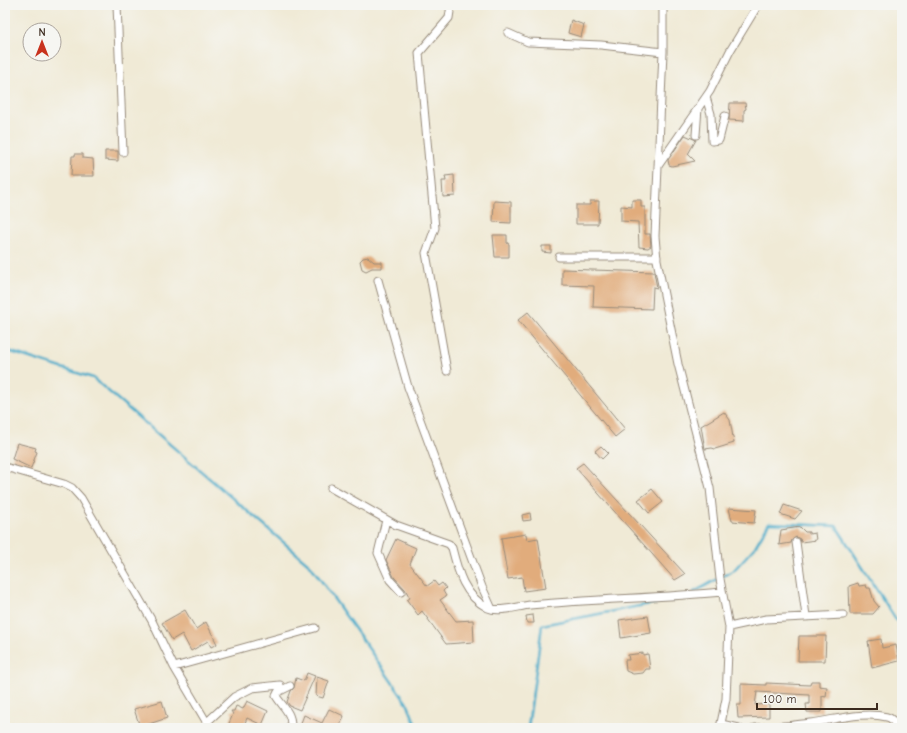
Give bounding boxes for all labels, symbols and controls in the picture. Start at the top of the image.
north arrow [22,22,62,62]
text: N [38,26,46,39]
scale bar [757,685,877,711]
text: 100 m [763,692,796,706]

